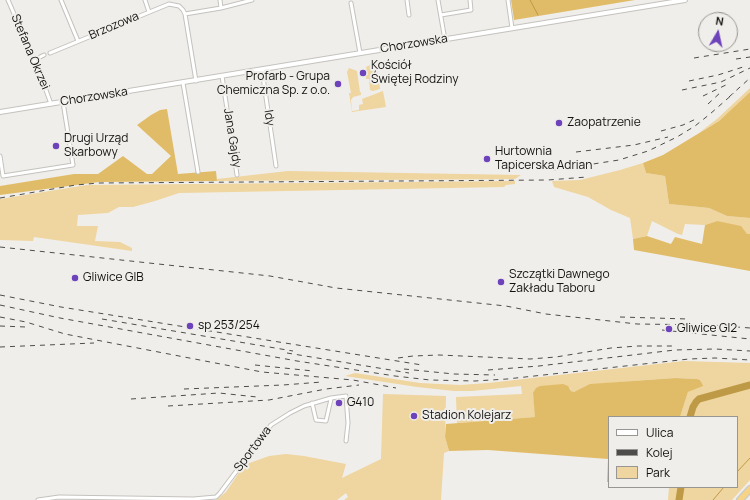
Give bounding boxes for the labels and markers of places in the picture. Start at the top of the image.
place label: Kościół Świętej Rodziny [371,59,459,87]
marker: Kościół Świętej Rodziny [358,68,368,78]
place label: Profarb - Grupa Chemiczna Sp. z o.o. [217,70,330,98]
marker: Profarb - Grupa Chemiczna Sp. z o.o. [333,79,343,89]
place label: Zaopatrzenie [567,116,641,130]
marker: Zaopatrzenie [554,118,564,128]
place label: Drugi Urząd Skarbowy [64,132,128,160]
marker: Drugi Urząd Skarbowy [51,141,61,151]
place label: Hurtownia Tapicerska Adrian [495,145,592,173]
marker: Hurtownia Tapicerska Adrian [482,154,492,164]
place label: Szczątki Dawnego Zakładu Taboru [509,268,610,296]
place label: Gliwice GlB [83,271,144,285]
marker: Gliwice GlB [70,273,80,283]
marker: Szczątki Dawnego Zakładu Taboru [496,277,506,287]
place label: sp 253/254 [198,319,260,333]
marker: sp 253/254 [185,321,195,331]
place label: Gliwice Gl2 [677,322,737,336]
marker: Gliwice Gl2 [664,324,674,334]
place label: G410 [347,396,374,410]
marker: G410 [334,398,344,408]
place label: Stadion Kolejarz [422,409,511,423]
marker: Stadion Kolejarz [409,411,419,421]

